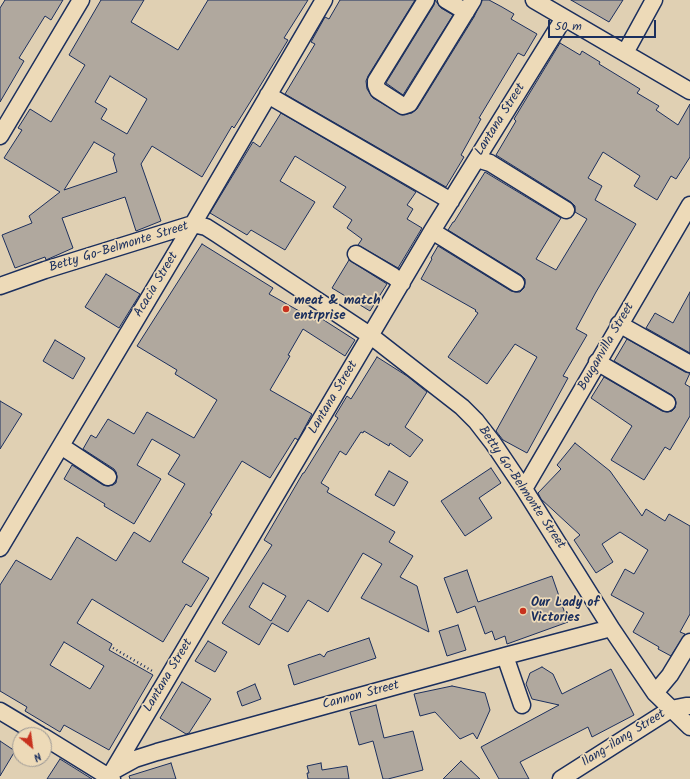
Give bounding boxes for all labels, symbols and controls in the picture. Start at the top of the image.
scale bar [550,12,658,38]
text: 50 m [555,17,582,36]
street label: Lantana Street [473,81,529,159]
street label: Betty Go-Belmonte Street [47,219,191,277]
street label: Acacia Street [132,250,182,320]
place label: meat & match entrprise [294,294,381,325]
street label: Bouganvilla Street [576,300,638,394]
marker: meat & match entrprise [281,304,291,314]
street label: Lantana Street [306,359,362,437]
street label: Betty Go-Belmonte Street [474,424,568,552]
place label: Our Lady of Victories [531,596,599,627]
marker: Our Lady of Victories [518,606,528,616]
street label: Lantana Street [141,637,197,715]
street label: Cannon Street [321,678,401,714]
street label: Ilang-ilang Street [579,707,669,771]
north arrow [12,727,52,767]
text: N [30,747,45,766]

